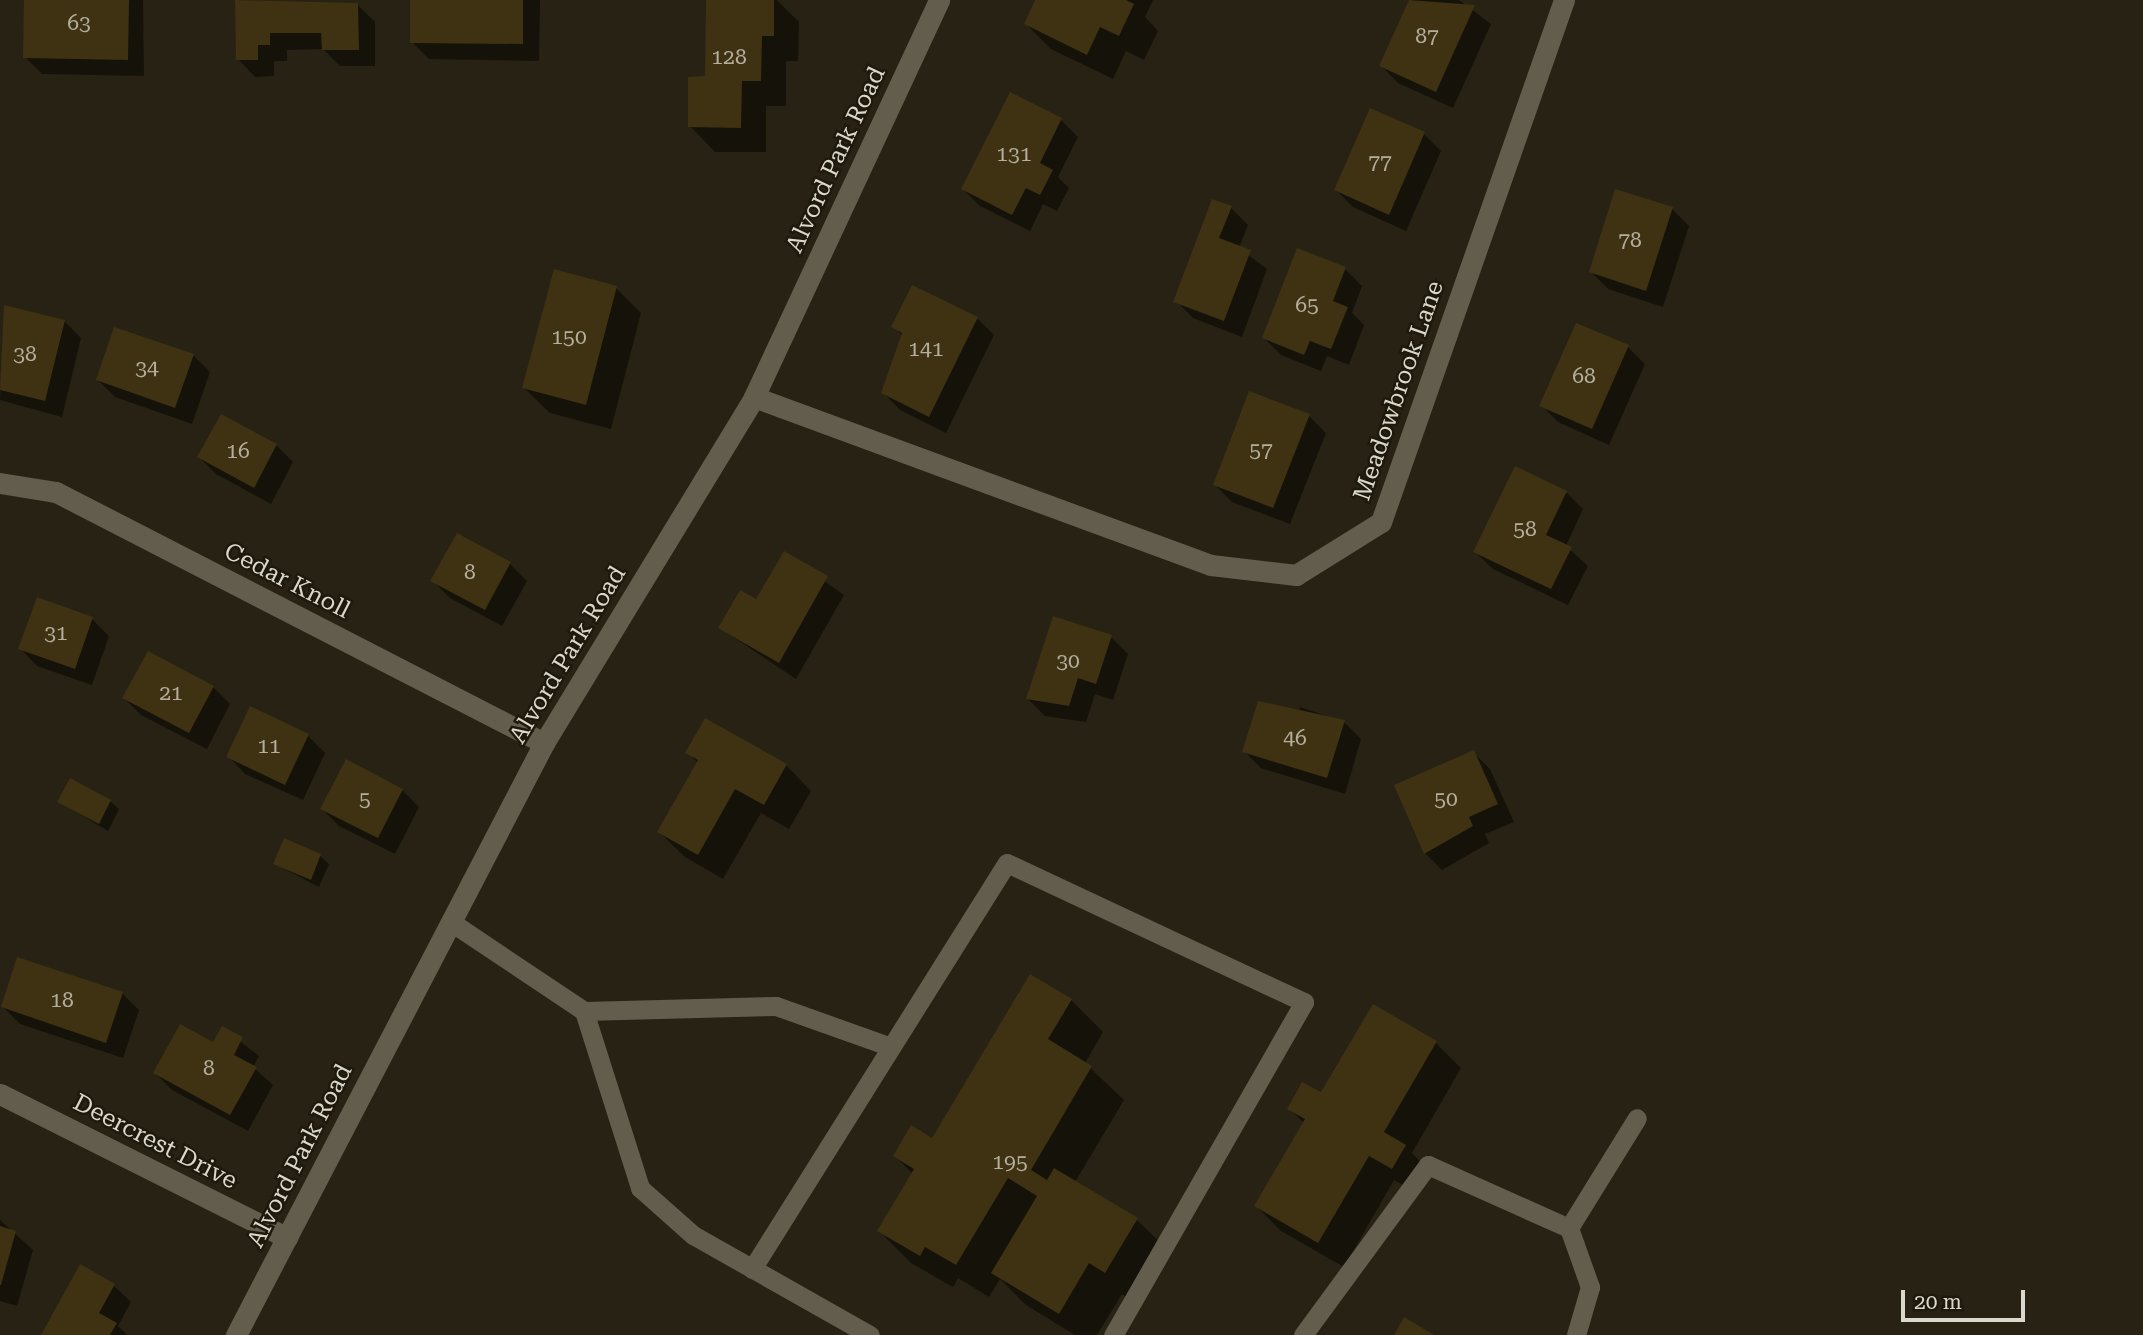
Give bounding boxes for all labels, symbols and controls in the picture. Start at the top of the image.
house number: 63 [67,10,91,36]
house number: 87 [1415,23,1439,49]
house number: 128 [711,44,747,70]
street label: Alvord Park Road [780,63,892,257]
house number: 131 [996,141,1032,167]
house number: 77 [1368,149,1392,175]
house number: 78 [1618,227,1642,253]
street label: Meadowbrook Lane [1348,277,1450,505]
house number: 65 [1295,292,1319,318]
house number: 150 [551,324,587,350]
house number: 141 [908,336,944,362]
house number: 38 [13,341,37,367]
house number: 34 [135,355,159,381]
house number: 68 [1572,363,1596,389]
house number: 57 [1249,437,1273,463]
house number: 16 [226,438,250,464]
house number: 58 [1513,516,1537,542]
street label: Cedar Knoll [219,537,355,625]
house number: 8 [464,559,476,585]
street label: Alvord Park Road [504,561,632,749]
house number: 31 [44,620,68,646]
house number: 30 [1056,648,1080,674]
house number: 21 [159,680,183,706]
house number: 46 [1283,725,1307,751]
house number: 11 [257,733,281,759]
house number: 5 [359,786,371,812]
house number: 50 [1434,786,1458,812]
house number: 18 [50,987,74,1013]
house number: 8 [203,1055,215,1081]
street label: Alvord Park Road [241,1060,359,1252]
street label: Deercrest Drive [68,1088,242,1196]
house number: 195 [992,1149,1028,1175]
scale bar [1905,1276,2029,1320]
text: 20 m [1914,1290,1962,1314]

